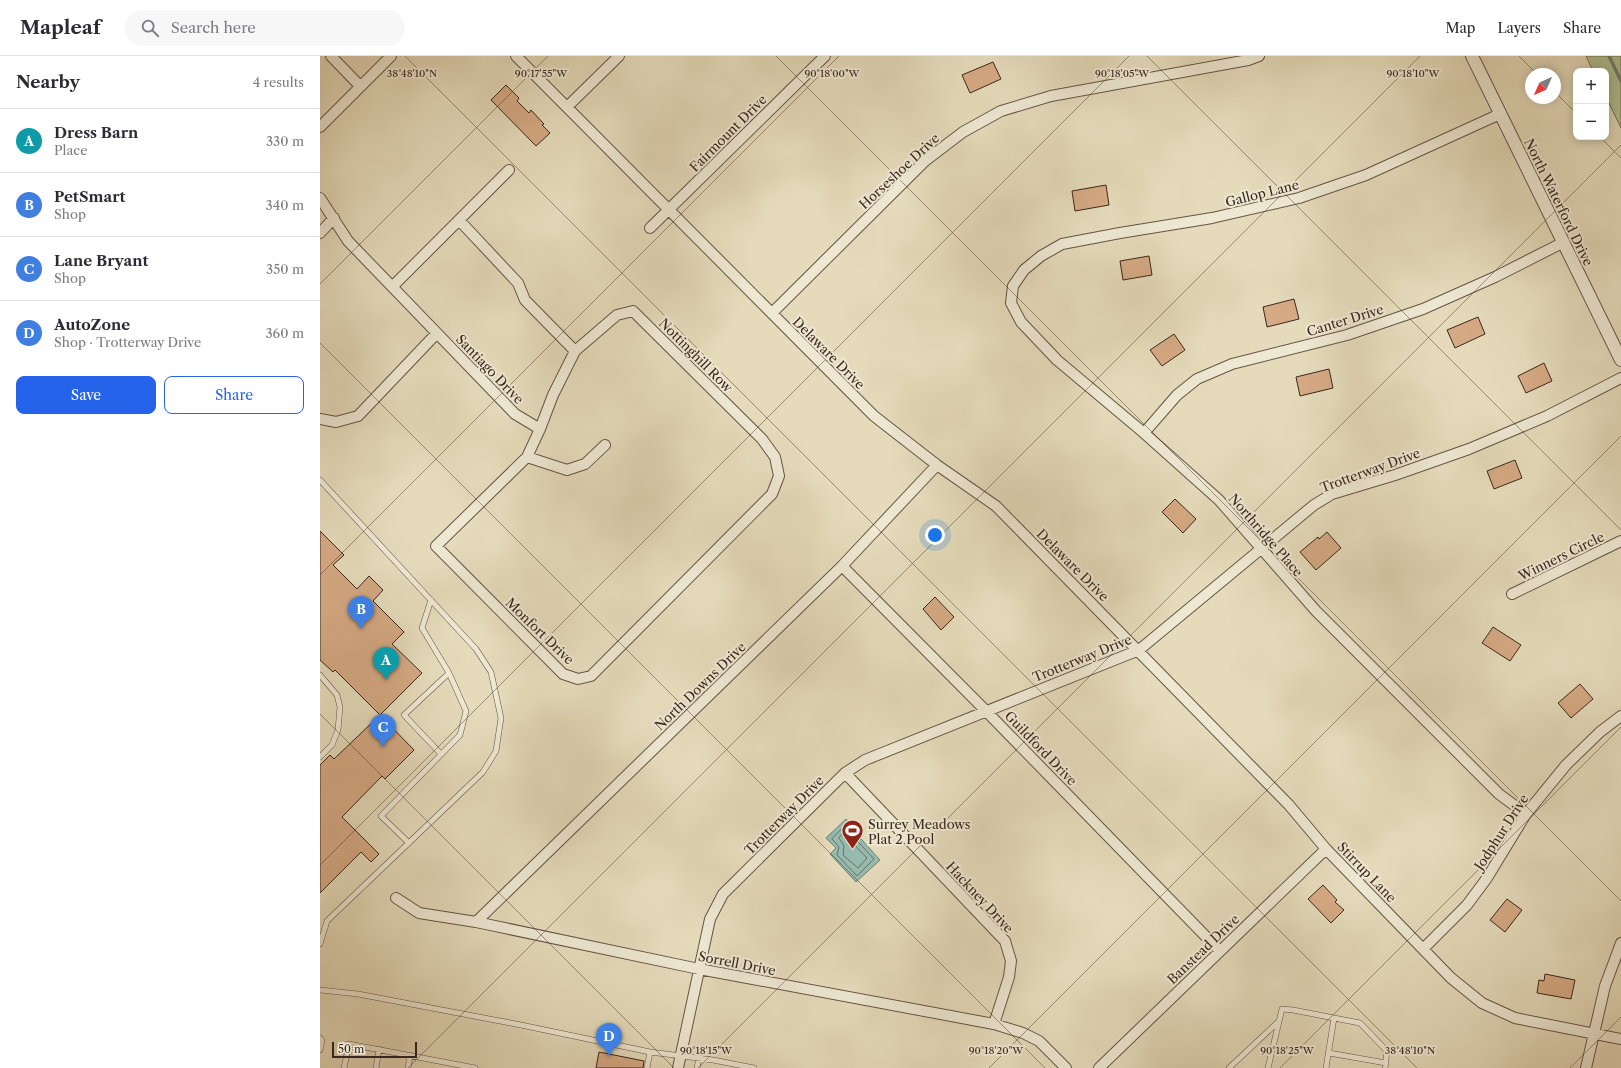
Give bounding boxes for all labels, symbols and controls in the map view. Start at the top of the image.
search box [125,10,405,46]
text: Mapleaf [20,16,101,39]
icon: search [139,17,161,39]
text: Search here [171,18,256,37]
text: Map [1445,19,1475,37]
text: Layers [1497,19,1541,37]
text: Share [1563,19,1601,37]
text: 38°48'10"N [387,67,437,80]
text: 90°17'55"W [515,67,568,80]
text: 90°18'00"W [804,67,861,80]
text: 90°18'05"W [1095,67,1150,80]
text: 90°18'10"W [1387,67,1441,80]
north arrow [1525,68,1561,104]
map controls [1573,68,1609,140]
button: + [1573,68,1609,104]
text: Nearby [16,72,80,92]
text: 4 results [253,74,304,90]
street label: Fairmount Drive [686,91,770,175]
button: − [1573,104,1609,140]
text: Dress Barn [54,123,138,142]
street label: Horseshoe Drive [856,130,942,212]
text: A [24,133,34,149]
text: 330 m [266,133,304,149]
street label: North Waterford Drive [1521,136,1597,268]
text: Place [54,142,87,158]
street label: Gallop Lane [1224,176,1300,210]
text: PetSmart [54,187,126,206]
text: B [24,197,34,213]
text: 340 m [266,197,304,213]
text: Shop [54,206,86,222]
text: Lane Bryant [54,251,148,270]
text: C [24,261,34,277]
text: 350 m [266,261,304,277]
text: Shop [54,270,86,286]
street label: Canter Drive [1305,301,1385,339]
street label: Delaware Drive [790,314,868,392]
text: AutoZone [54,315,130,334]
street label: Nottinghill Row [656,315,736,395]
text: D [23,325,35,341]
text: 360 m [265,325,304,341]
street label: Santiago Drive [453,331,527,407]
text: Shop · Trotterway Drive [54,334,201,350]
button: Save [16,376,156,414]
button: Share [164,376,304,414]
street label: Trotterway Drive [1318,444,1422,496]
street label: Northridge Place [1226,490,1306,580]
your location [925,525,945,545]
street label: Delaware Drive [1034,526,1112,604]
street label: Winners Circle [1515,528,1607,584]
street label: Monfort Drive [503,594,577,668]
pin: B [348,596,374,629]
street label: Trotterway Drive [1030,631,1134,685]
street label: North Downs Drive [651,639,749,733]
pin: A [373,647,399,680]
street label: Guildford Drive [1002,708,1080,788]
pin: C [370,714,396,747]
street label: Trotterway Drive [741,772,827,858]
street label: Jodphur Drive [1470,791,1531,874]
place label: Surrey Meadows Plat 2 Pool [868,816,971,847]
sports icon: Surrey Meadows Plat 2 Pool [840,818,866,851]
street label: Stirrup Lane [1334,839,1400,905]
street label: Hackney Drive [943,858,1017,936]
street label: Banstead Drive [1164,911,1242,987]
street label: Sorrell Drive [697,948,777,978]
pin: D [596,1023,622,1056]
scale bar [332,1040,417,1059]
text: 50 m [338,1042,364,1056]
text: 90°18'15"W [680,1044,733,1057]
text: 90°18'20"W [969,1044,1024,1057]
text: 90°18'25"W [1260,1044,1315,1057]
text: 38°48'10"N [1385,1044,1435,1057]

